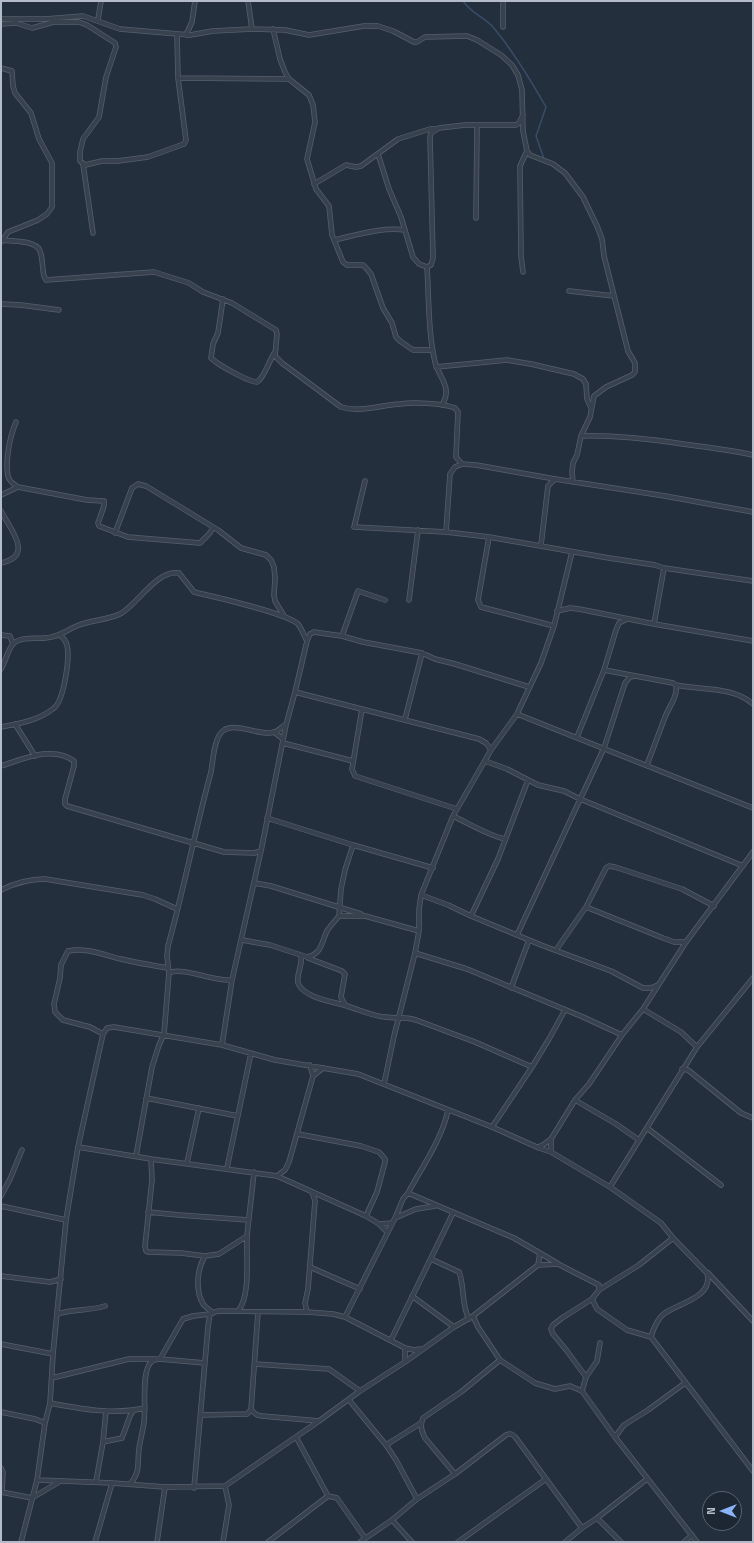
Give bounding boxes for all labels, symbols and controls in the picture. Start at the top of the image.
north arrow [702,1491,742,1531]
text: N [703,1507,719,1515]

